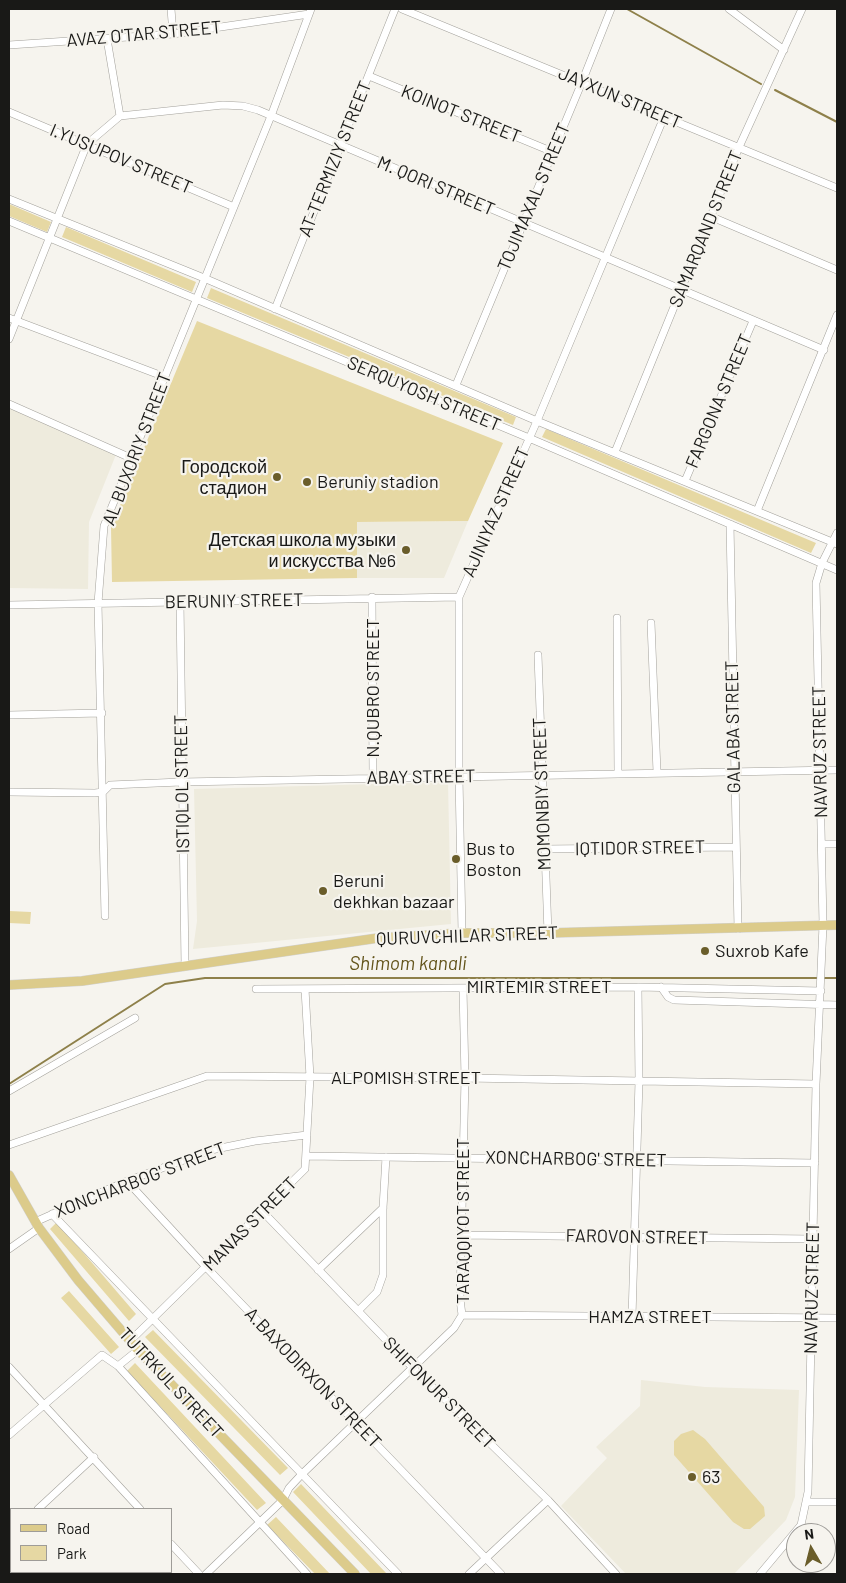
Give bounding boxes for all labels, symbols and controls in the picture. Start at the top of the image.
street label: AVAZ O'TAR STREET [66,16,222,52]
street label: JAYXUN STREET [555,62,685,134]
street label: AT-TERMIZIY STREET [294,78,376,240]
street label: KOINOT STREET [398,80,524,148]
street label: I.YUSUPOV STREET [47,119,195,199]
street label: TOJIMAXAL STREET [493,120,575,274]
street label: SAMARQAND STREET [665,147,747,311]
street label: M. QORI STREET [374,151,498,221]
street label: FARGONA STREET [681,331,757,471]
street label: SERQUYOSH STREET [344,352,504,436]
street label: AL BUXORIY STREET [98,369,176,529]
street label: AJINIYAZ STREET [458,444,534,580]
place label: Городской стадион [181,456,267,498]
marker: Городской стадион [271,471,283,483]
place label: Beruniy stadion [317,471,439,493]
marker: Beruniy stadion [301,476,313,488]
place label: Детская школа музыки и искусства №6 [209,529,396,572]
marker: Детская школа музыки и искусства №6 [400,544,412,556]
street label: BERUNIY STREET [164,589,304,613]
street label: N.QUBRO STREET [362,618,384,758]
street label: GALABA STREET [721,660,745,794]
street label: NAVRUZ STREET [808,686,832,818]
street label: ISTIQLOL STREET [170,714,194,854]
street label: MOMONBIY STREET [529,717,555,871]
street label: ABAY STREET [366,765,476,789]
street label: IQTIDOR STREET [575,836,705,860]
place label: Bus to Boston [466,838,522,881]
marker: Bus to Boston [450,853,462,865]
place label: Beruni dekhkan bazaar [333,870,454,912]
marker: Beruni dekhkan bazaar [317,885,329,897]
street label: QURUVCHILAR STREET [376,922,558,950]
place label: Suxrob Kafe [715,940,809,962]
marker: Suxrob Kafe [699,945,711,957]
water label: Shimom kanali [349,953,467,975]
street label: MIRTEMIR STREET [466,976,612,998]
street label: ALPOMISH STREET [331,1067,481,1089]
street label: XONCHARBOG' STREET [51,1137,229,1223]
street label: TARAQQIYOT STREET [452,1138,474,1304]
street label: XONCHARBOG' STREET [485,1147,667,1171]
street label: MANAS STREET [199,1173,301,1275]
street label: NAVRUZ STREET [800,1222,824,1354]
street label: FAROVON STREET [565,1225,709,1249]
street label: A.BAXODIRXON STREET [240,1303,386,1453]
street label: HAMZA STREET [588,1306,712,1328]
street label: TUTRKUL STREET [114,1323,228,1443]
street label: SHIFONUR STREET [378,1332,500,1454]
place label: 63 [702,1466,721,1488]
marker: 63 [686,1471,698,1483]
legend [10,1508,172,1573]
text: Road [57,1519,90,1537]
north arrow [786,1523,836,1573]
text: N [803,1525,815,1543]
text: Park [57,1544,86,1562]

